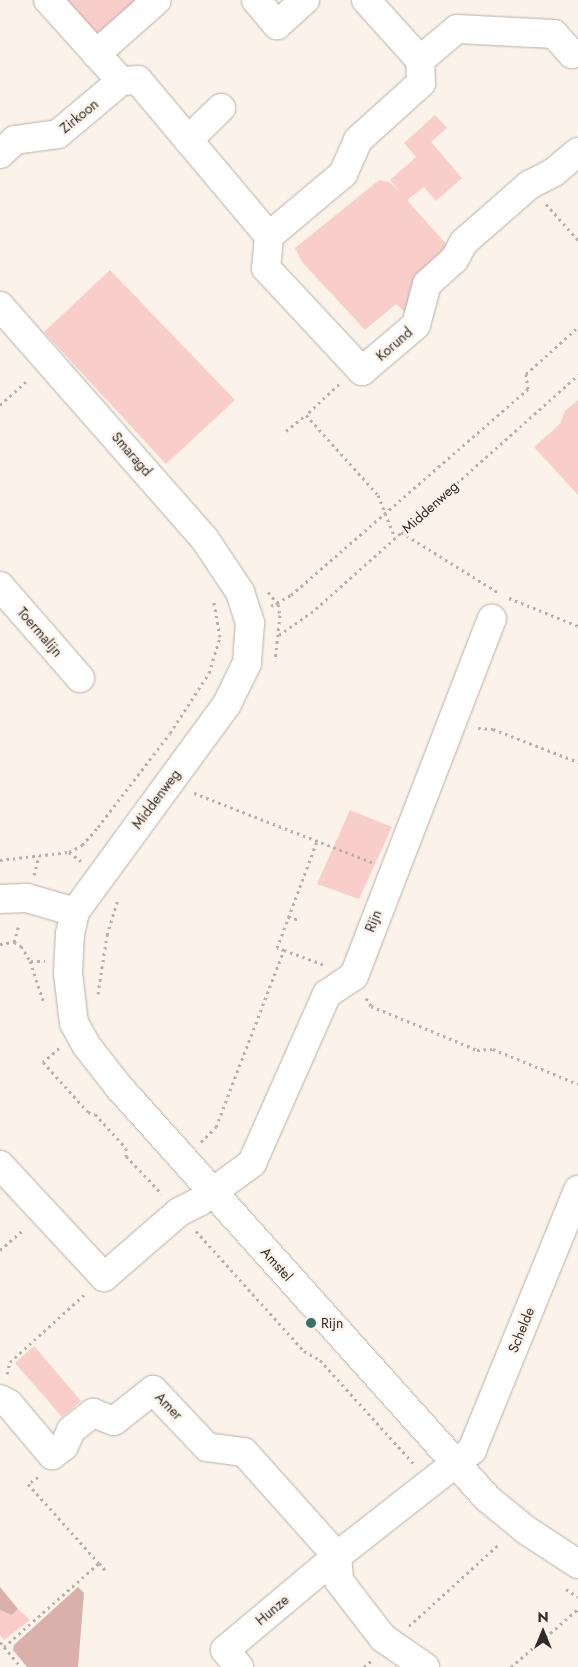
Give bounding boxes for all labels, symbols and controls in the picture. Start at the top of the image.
street label: Zirkoon [56,95,102,137]
street label: Korund [372,324,416,364]
street label: Smaragd [108,429,156,479]
street label: Middenweg [398,477,462,537]
street label: Toermalijn [14,604,66,660]
street label: Middenweg [128,766,184,832]
street label: Rijn [361,908,385,934]
street label: Amstel [258,1244,296,1284]
street label: Schelde [504,1305,538,1355]
place label: Rijn [321,1315,343,1331]
marker: Rijn [305,1317,317,1329]
street label: Amer [152,1389,186,1423]
street label: Hunze [252,1591,292,1629]
north arrow [518,1607,568,1657]
text: N [537,1607,549,1627]

